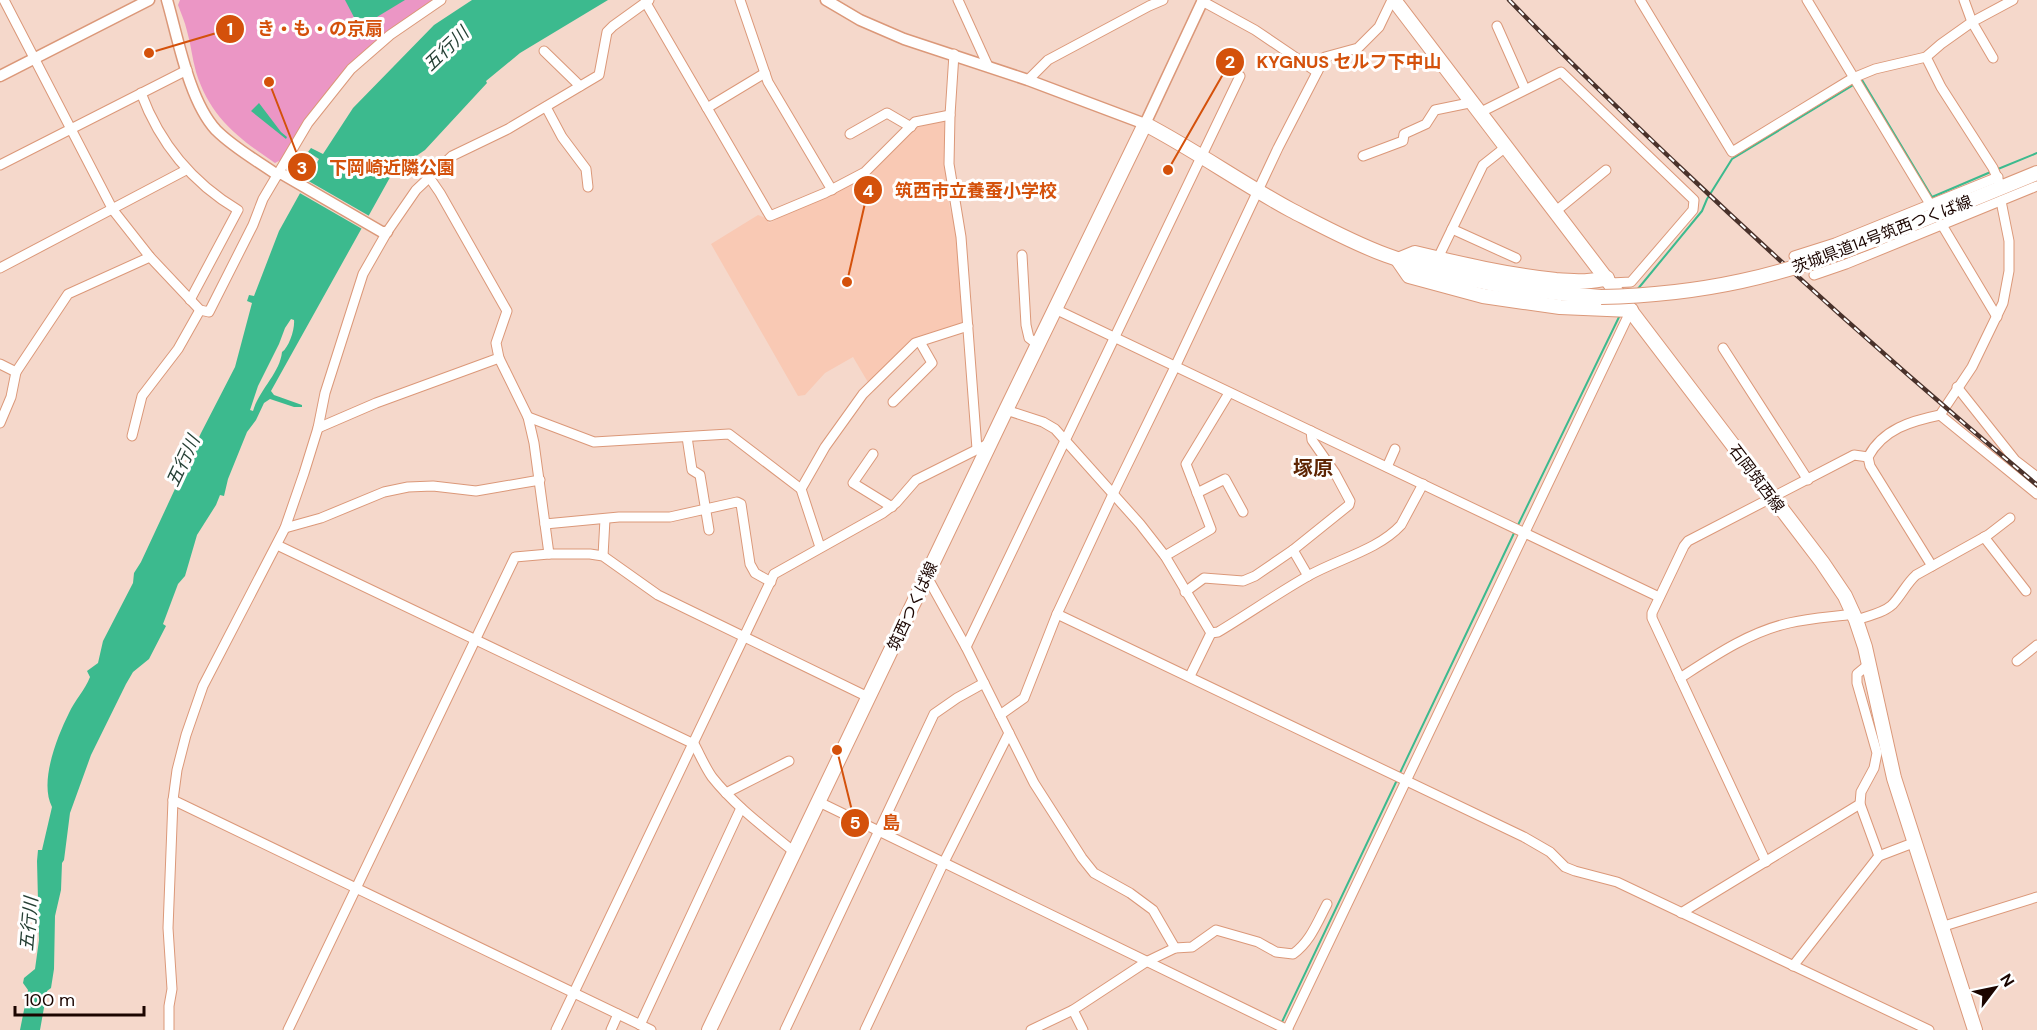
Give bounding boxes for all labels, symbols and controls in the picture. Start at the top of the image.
callout: き・も・の京扇 [215,11,395,47]
text: 1 [227,17,233,41]
text: き・も・の京扇 [257,17,383,41]
water label: 五行川 [418,20,475,76]
callout: KYGNUS セルフ下中山 [1215,44,1454,80]
text: 2 [1225,50,1235,74]
text: KYGNUS セルフ下中山 [1257,50,1441,74]
callout: 下岡崎近隣公園 [287,149,467,185]
text: 3 [297,156,307,180]
text: 下岡崎近隣公園 [329,156,455,180]
callout: 筑西市立養蚕小学校 [853,172,1069,208]
text: 4 [862,179,874,203]
text: 筑西市立養蚕小学校 [895,179,1057,203]
street label: 茨城県道14号筑西つくば線 [1789,190,1975,278]
water label: 五行川 [161,430,206,491]
street label: 石岡筑西線 [1724,440,1789,517]
district label: 塚原 [1293,455,1333,481]
street label: 筑西つくば線 [883,558,942,654]
callout: 島 [840,805,912,841]
text: 5 [849,811,861,835]
text: 島 [882,811,900,835]
water label: 五行川 [15,894,43,952]
north arrow [1965,958,2025,1018]
text: N [1995,970,2019,991]
scale bar [15,979,144,1017]
text: 100 m [24,988,75,1012]

